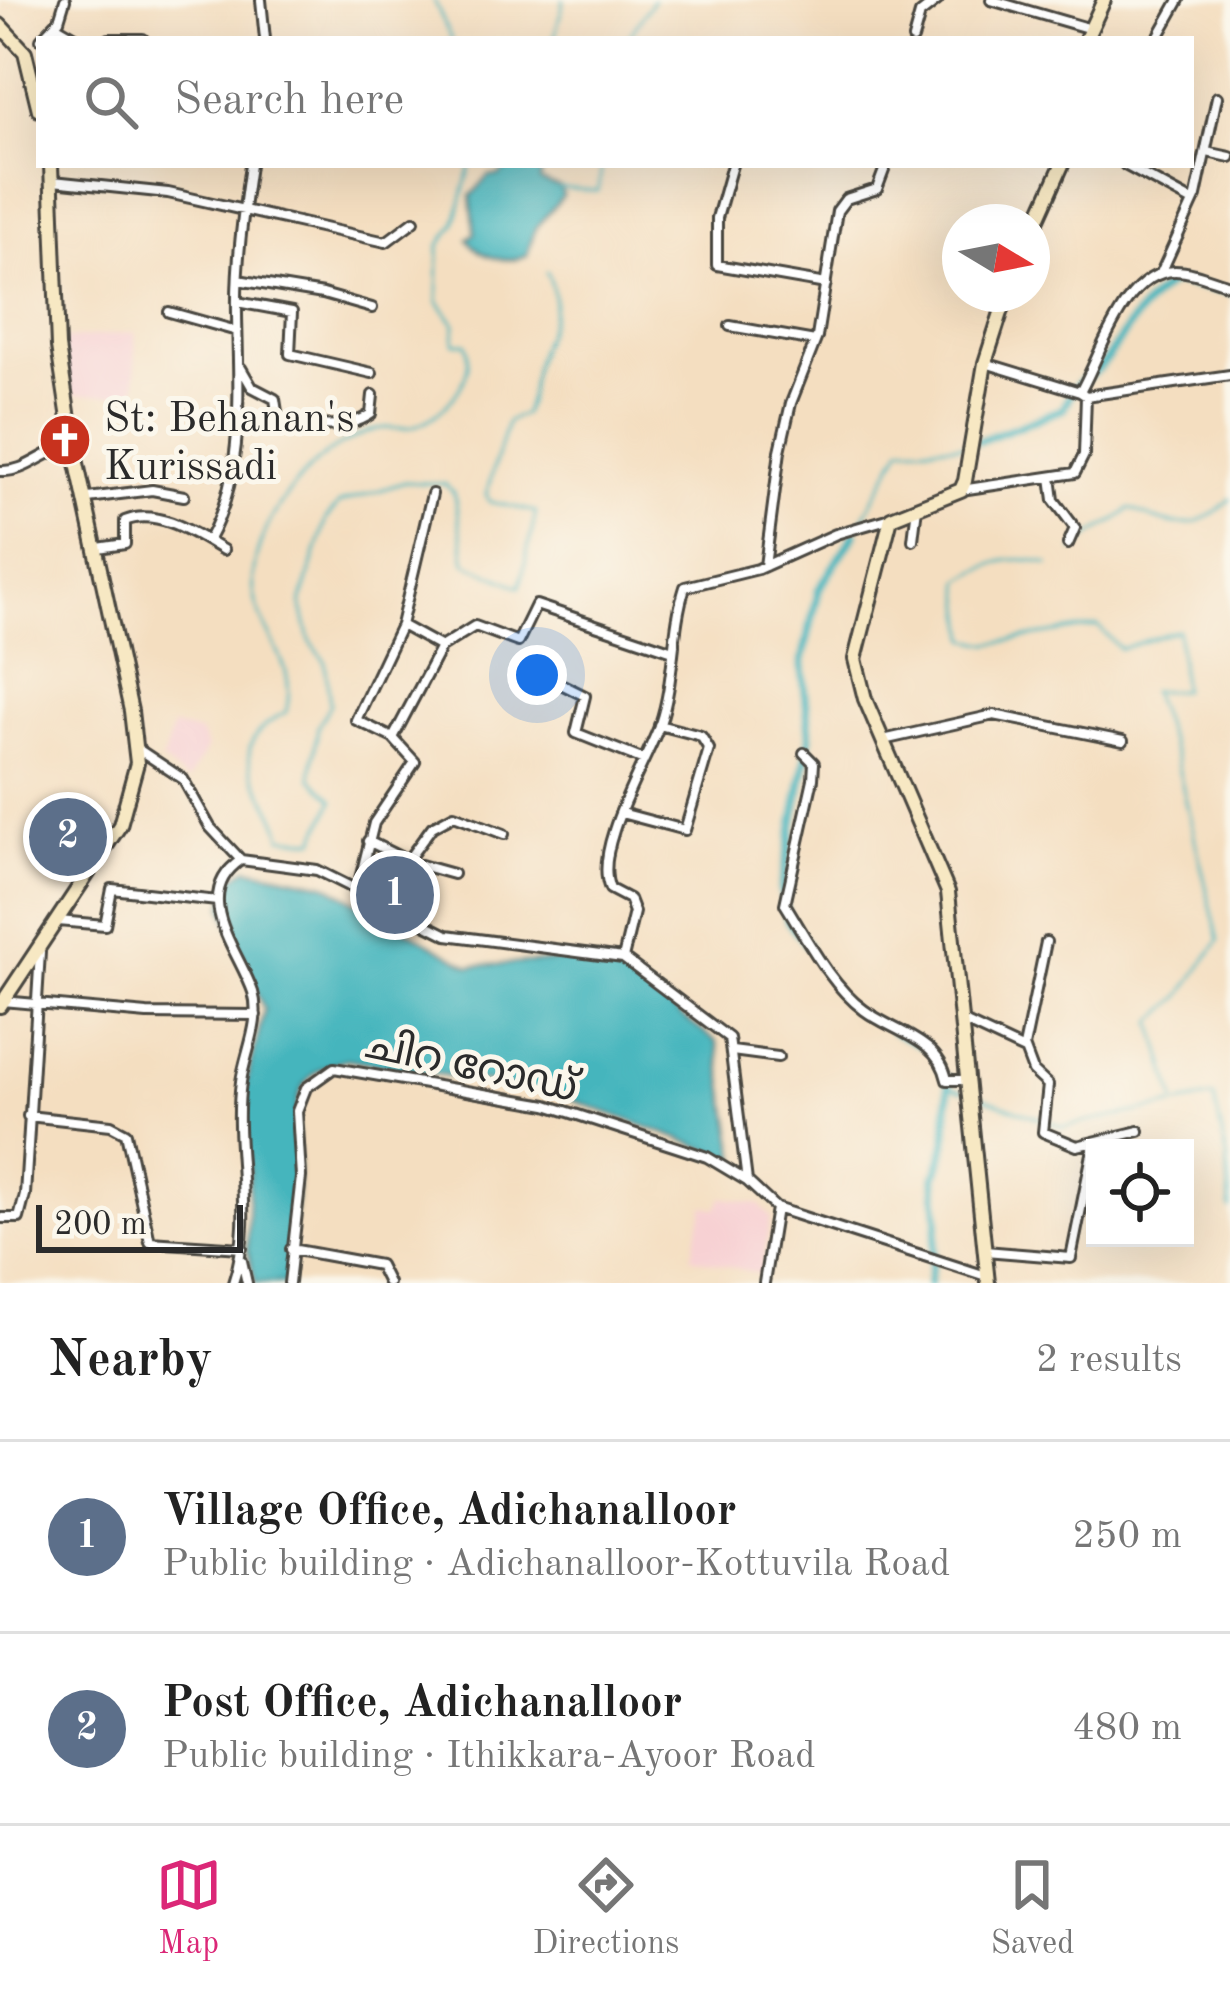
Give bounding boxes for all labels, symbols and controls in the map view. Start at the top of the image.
search box [36,36,1194,168]
icon: search [78,69,144,135]
text: Search here [174,79,404,124]
north arrow [942,204,1050,312]
place label: St: Behanan's Kurissadi [104,399,355,489]
church icon: St: Behanan's Kurissadi [37,412,93,468]
your location [507,645,567,705]
pin: 2 [29,792,107,882]
pin: 1 [356,850,434,940]
street label: ചിറ റോഡ് [362,1022,584,1111]
map controls [1086,1139,1194,1247]
button: locate [1086,1139,1194,1247]
scale bar [36,1199,243,1252]
text: 200 m [54,1209,147,1242]
text: Nearby [48,1336,213,1387]
text: 2 results [1036,1341,1182,1380]
text: Village Office, Adichanalloor [162,1490,737,1535]
text: 1 [76,1517,98,1556]
text: 250 m [1072,1517,1182,1556]
text: Public building · Adichanalloor-Kottuvila Road [162,1545,950,1584]
text: Post Office, Adichanalloor [162,1682,682,1727]
text: 2 [76,1709,98,1748]
text: 480 m [1072,1709,1182,1748]
text: Public building · Ithikkara-Ayoor Road [162,1737,816,1776]
tab: Map [156,1852,222,1965]
tab: Directions [533,1852,679,1965]
tab: Saved [990,1852,1074,1965]

